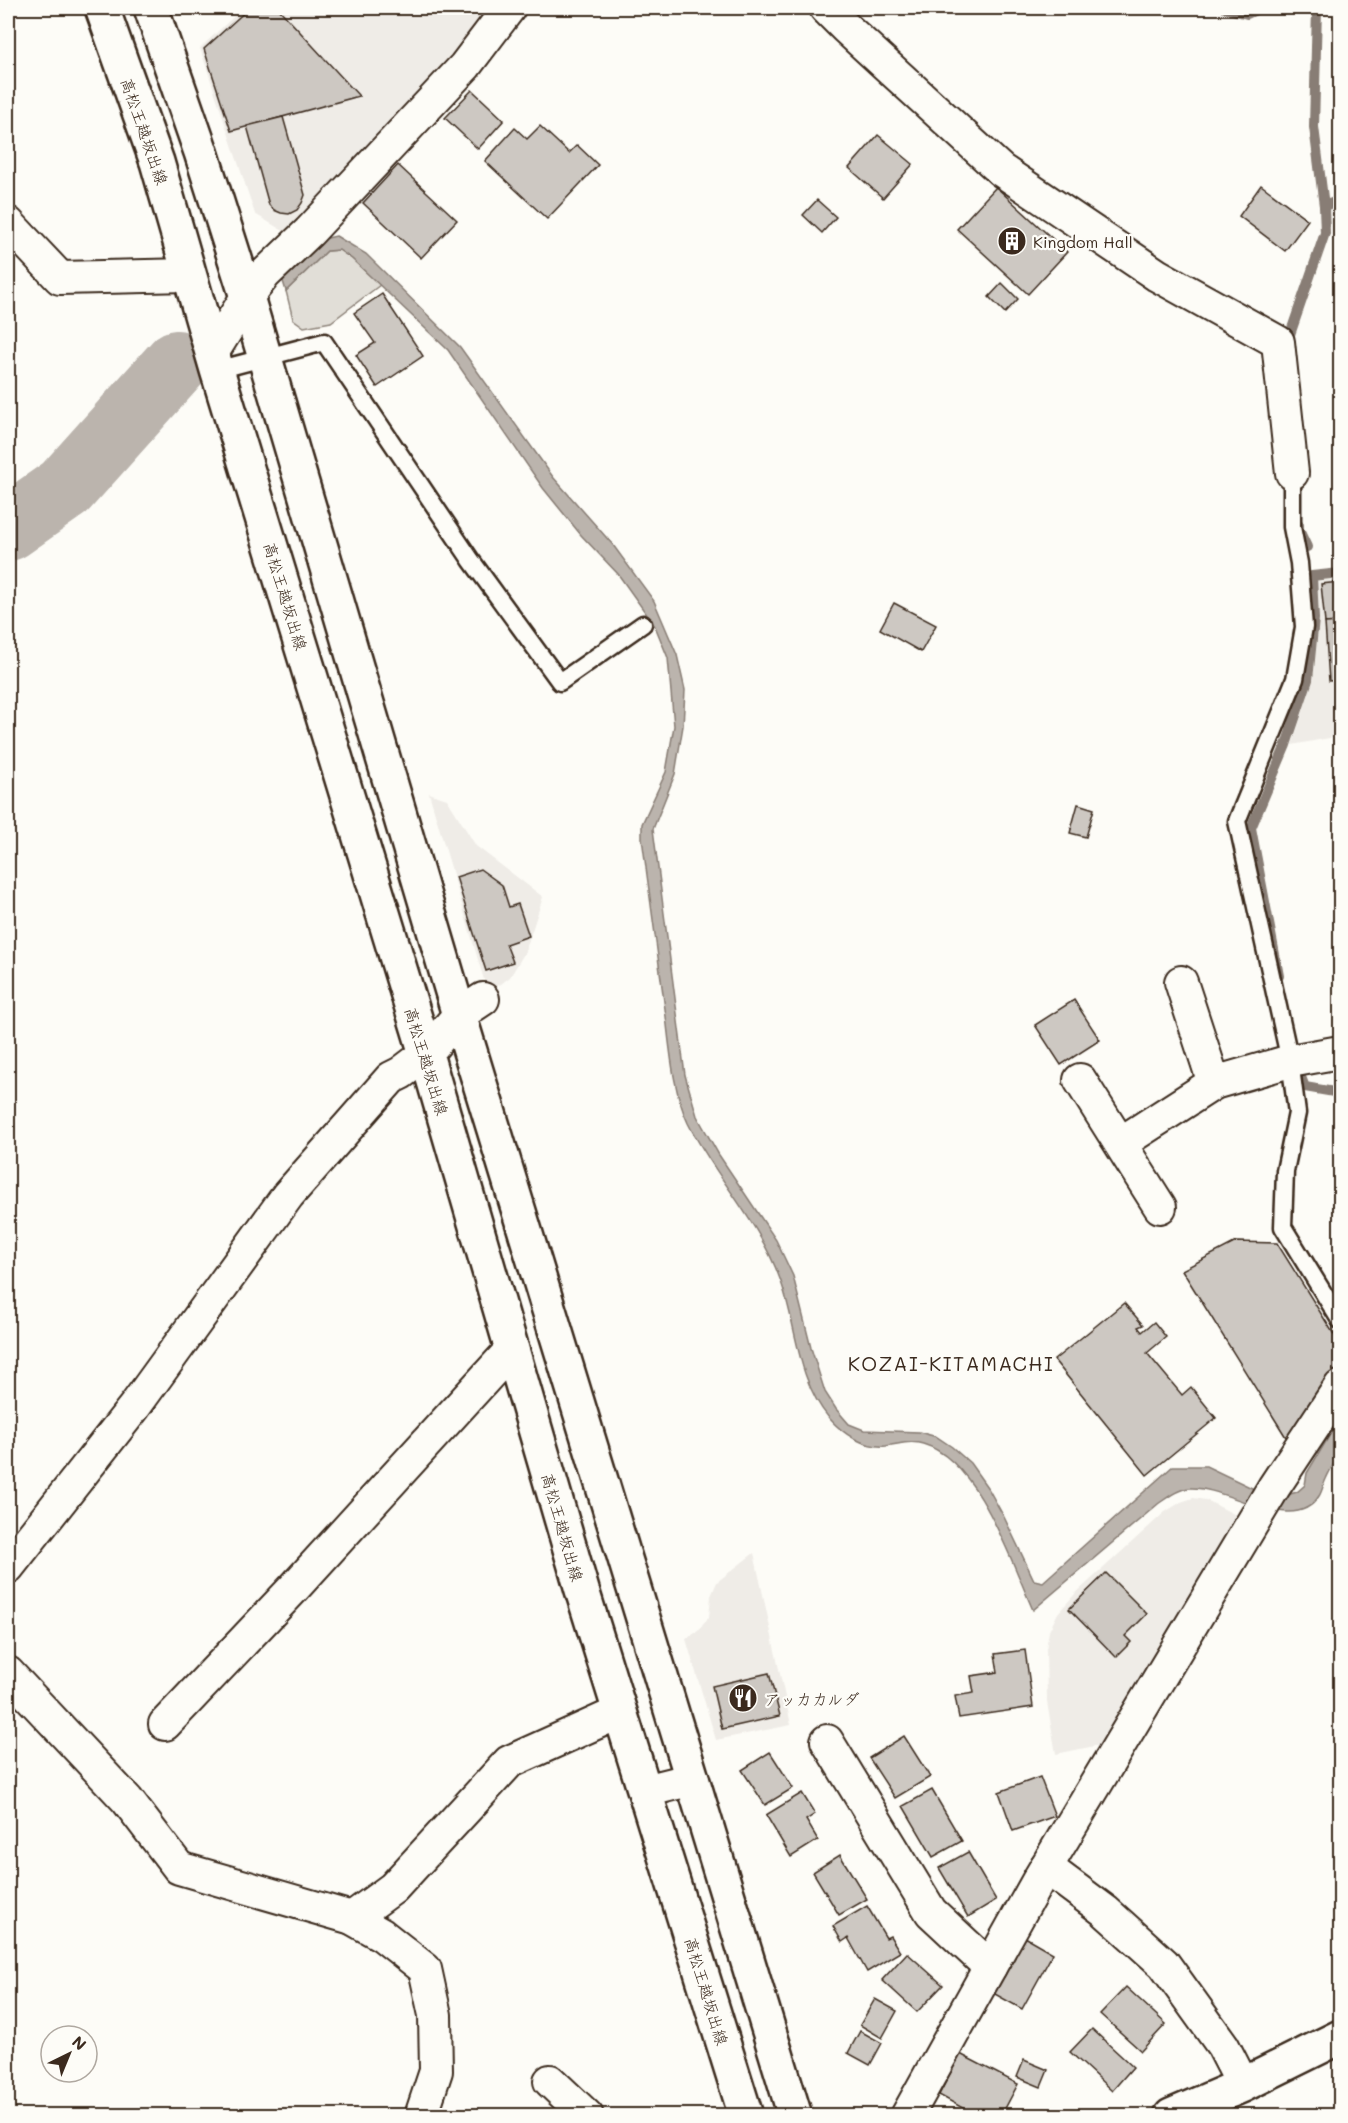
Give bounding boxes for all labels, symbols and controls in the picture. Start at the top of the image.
street label: 高松王越坂出線 [117,75,173,187]
building icon: Kingdom Hall [996,225,1028,257]
place label: Kingdom Hall [1033,231,1133,252]
street label: 高松王越坂出線 [260,539,312,653]
street label: 高松王越坂出線 [401,1004,453,1118]
district label: KOZAI-KITAMACHI [848,1350,1054,1376]
street label: 高松王越坂出線 [537,1470,589,1584]
restaurant icon: アッカカルダ [727,1682,759,1714]
place label: アッカカルダ [764,1688,860,1709]
street label: 高松王越坂出線 [681,1934,733,2048]
north arrow [39,2024,99,2084]
text: N [68,2031,91,2054]

